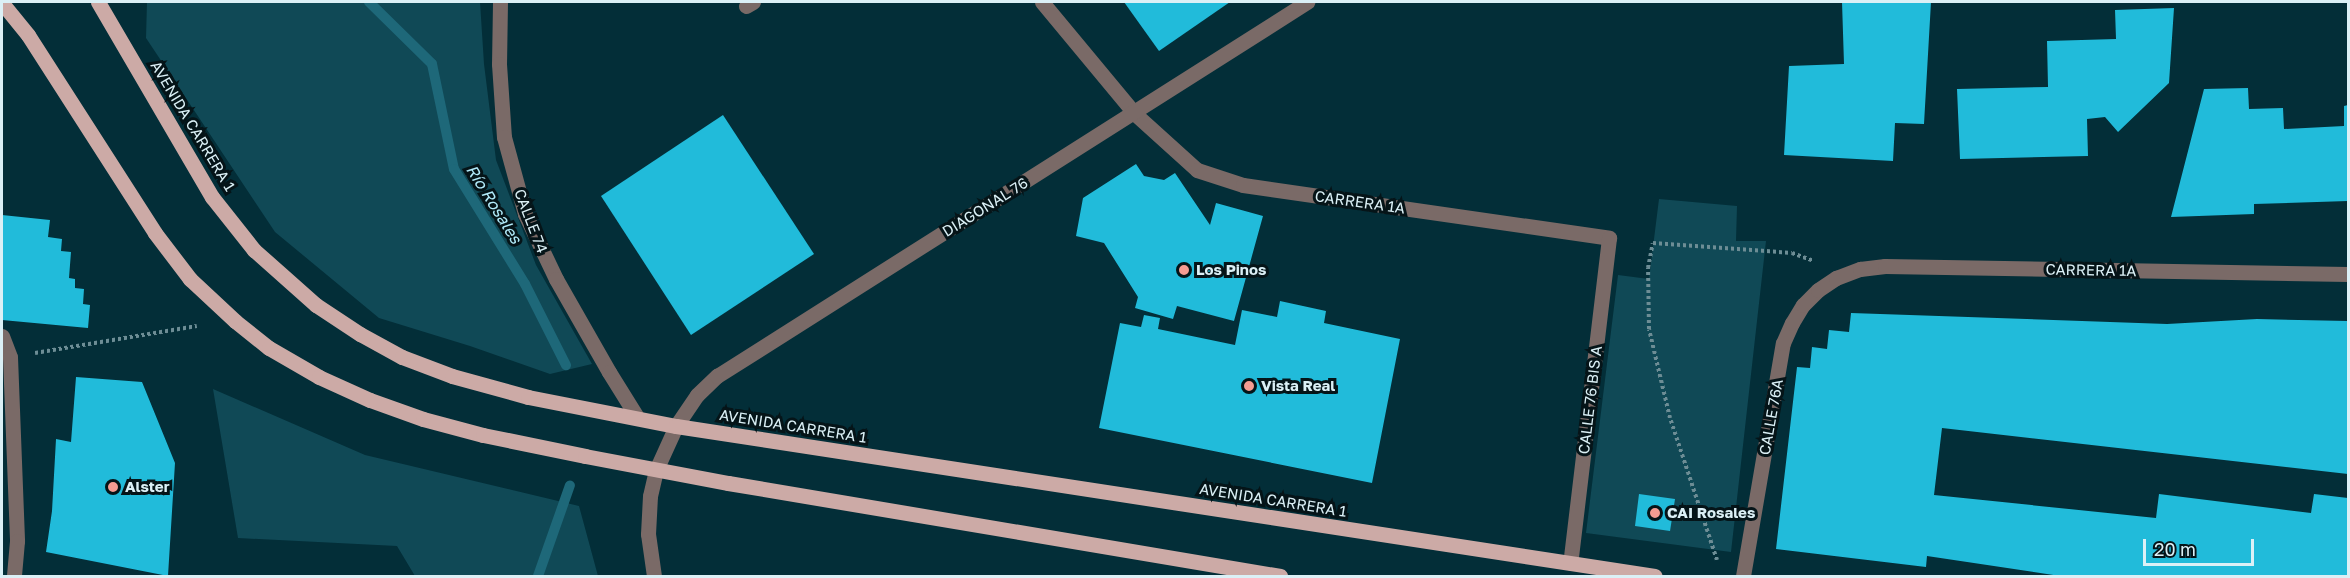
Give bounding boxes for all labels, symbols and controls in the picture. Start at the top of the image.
street label: AVENIDA CARRERA 1 [147,58,239,194]
water label: Río Rosales [462,161,526,247]
street label: DIAGONAL 76 [939,174,1031,240]
street label: CALLE 74 [511,186,551,256]
street label: CARRERA 1A [1314,187,1406,217]
street label: CARRERA 1A [2045,260,2137,280]
place label: Los Pinos [1196,261,1266,279]
marker: Los Pinos [1177,263,1191,277]
street label: CALLE 76 BIS A [1574,345,1606,455]
place label: Vista Real [1261,377,1335,395]
street label: CALLE 76A [1755,378,1787,456]
marker: Vista Real [1242,379,1256,393]
street label: AVENIDA CARRERA 1 [718,405,868,447]
place label: Alster [125,478,170,496]
street label: AVENIDA CARRERA 1 [1198,479,1348,521]
marker: Alster [106,480,120,494]
place label: CAI Rosales [1667,504,1755,522]
marker: CAI Rosales [1648,506,1662,520]
scale bar [2146,527,2257,565]
text: 20 m [2154,538,2196,560]

